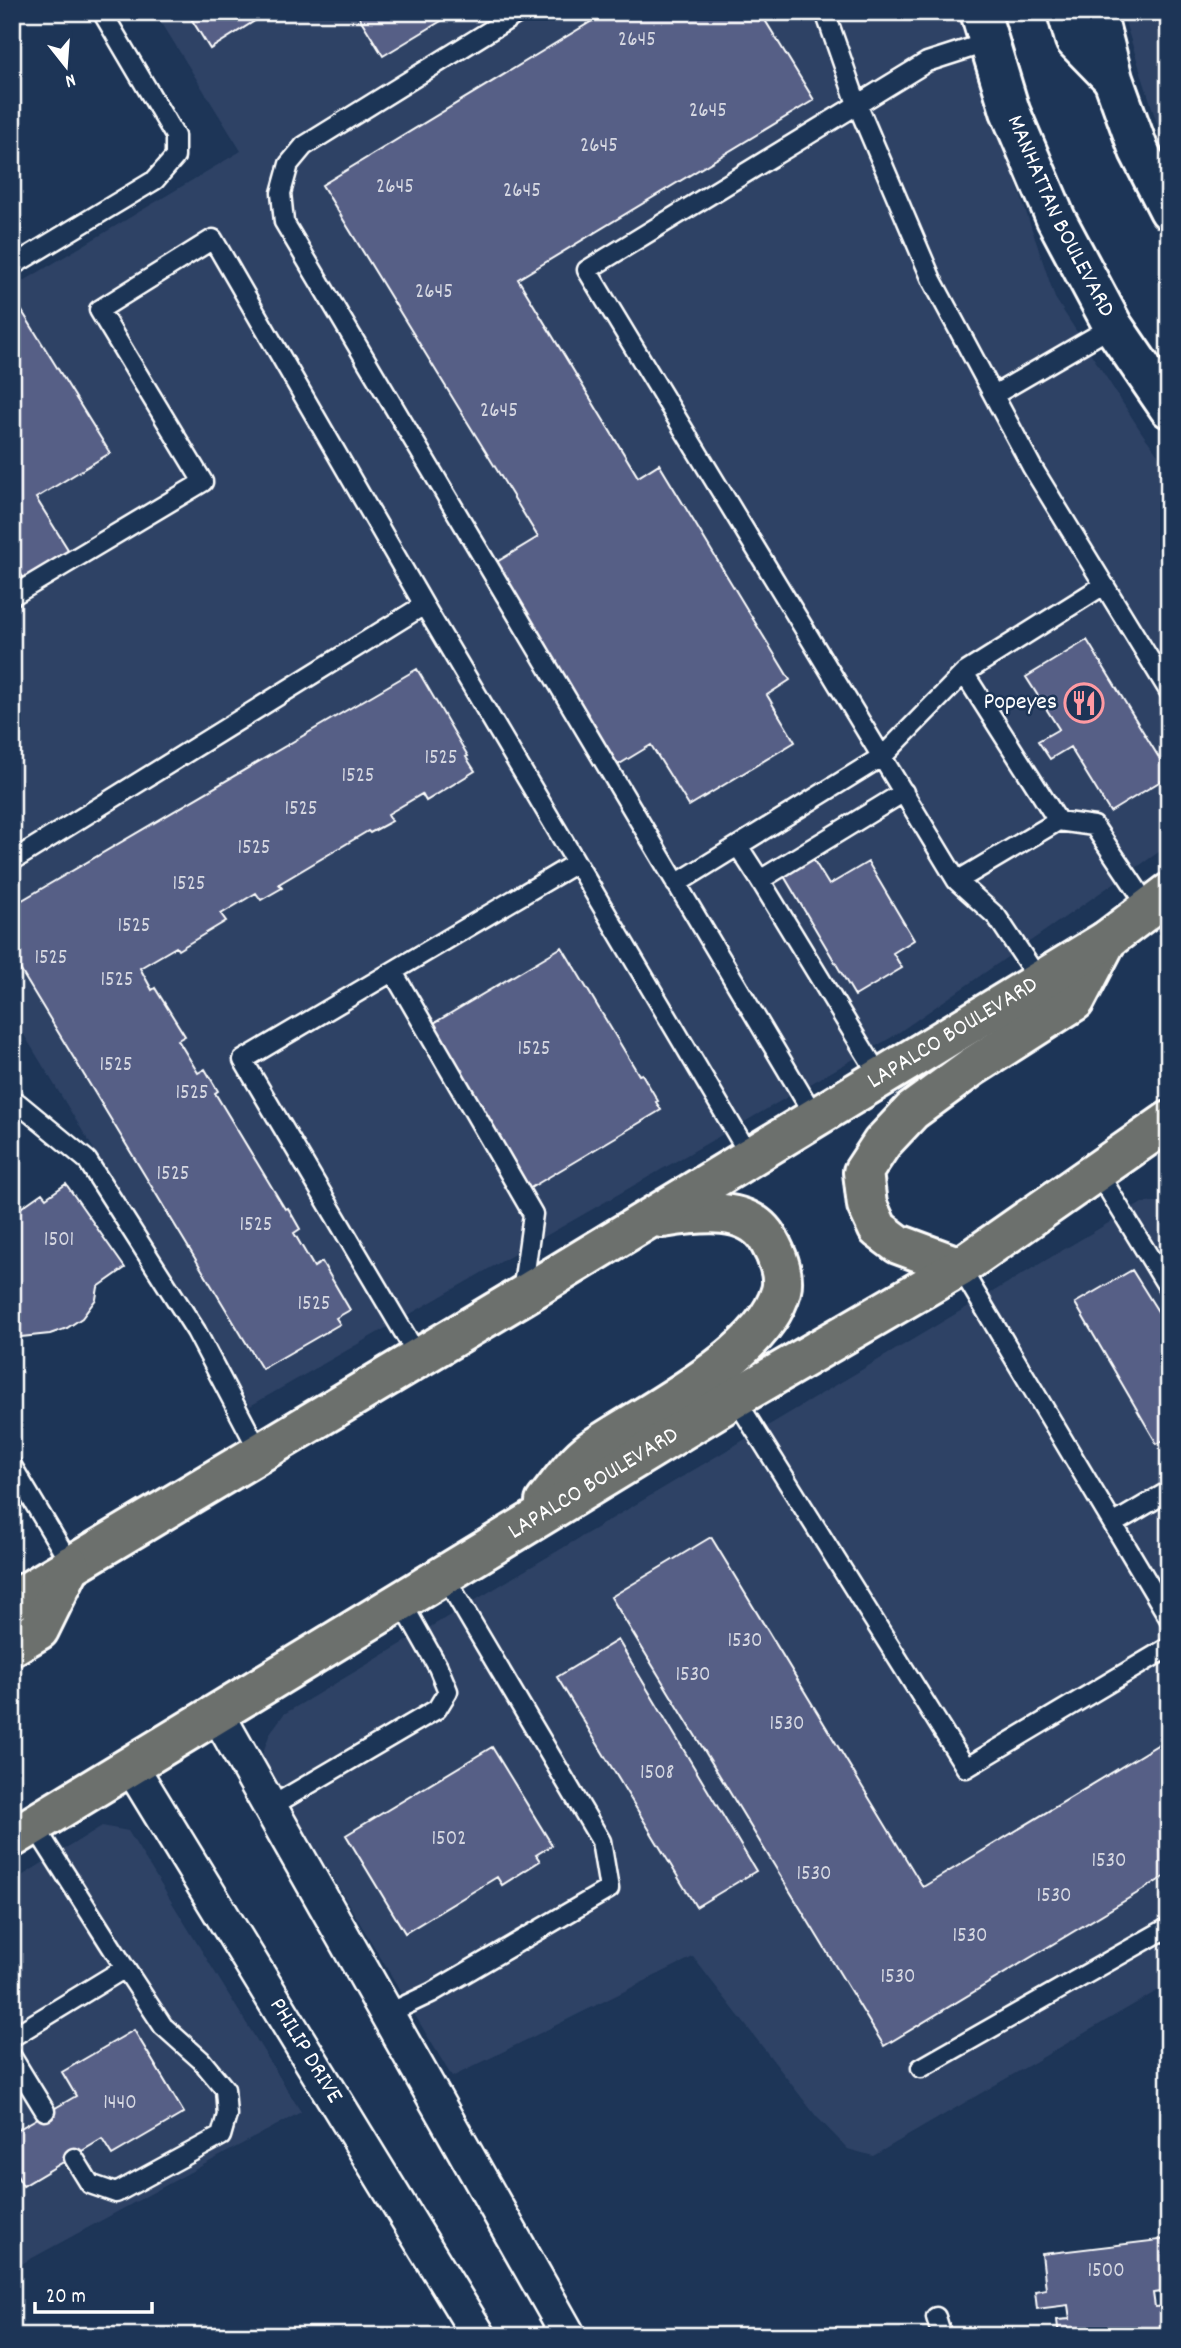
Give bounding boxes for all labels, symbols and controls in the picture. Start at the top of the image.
house number: 2645 [618,26,656,56]
north arrow [32,32,102,102]
text: N [62,65,78,93]
house number: 2645 [689,97,727,127]
street label: MANHATTAN BOULEVARD [997,110,1122,324]
house number: 2645 [580,132,618,162]
house number: 2645 [376,173,414,203]
house number: 2645 [503,177,541,207]
house number: 2645 [415,278,453,308]
house number: 2645 [480,397,518,427]
restaurant icon: Popeyes [1063,682,1105,724]
place label: Popeyes [983,686,1057,720]
house number: 1525 [424,744,458,774]
house number: 1525 [341,762,375,792]
house number: 1525 [284,795,318,825]
house number: 1525 [237,834,271,864]
house number: 1525 [172,870,206,900]
house number: 1525 [117,912,151,942]
house number: 1525 [34,944,68,974]
house number: 1525 [100,966,134,996]
street label: LAPALCO BOULEVARD [861,969,1045,1099]
house number: 1525 [517,1035,551,1065]
house number: 1525 [99,1051,133,1081]
house number: 1525 [175,1079,209,1109]
house number: 1525 [156,1160,190,1190]
house number: 1525 [239,1211,273,1241]
house number: 1501 [44,1226,74,1256]
house number: 1525 [297,1290,331,1320]
street label: LAPALCO BOULEVARD [502,1419,686,1549]
house number: 1530 [727,1627,763,1657]
house number: 1530 [675,1661,711,1691]
house number: 1530 [769,1710,805,1740]
house number: 1508 [640,1759,674,1789]
house number: 1502 [432,1825,466,1855]
house number: 1530 [1091,1847,1127,1877]
house number: 1530 [796,1860,832,1890]
house number: 1530 [1036,1882,1072,1912]
house number: 1530 [952,1922,988,1952]
house number: 1530 [880,1963,916,1993]
street label: PHILIP DRIVE [260,1992,350,2111]
house number: 1440 [103,2089,137,2119]
house number: 1500 [1087,2257,1125,2287]
scale bar [35,2271,152,2315]
text: 20 m [46,2283,86,2313]

